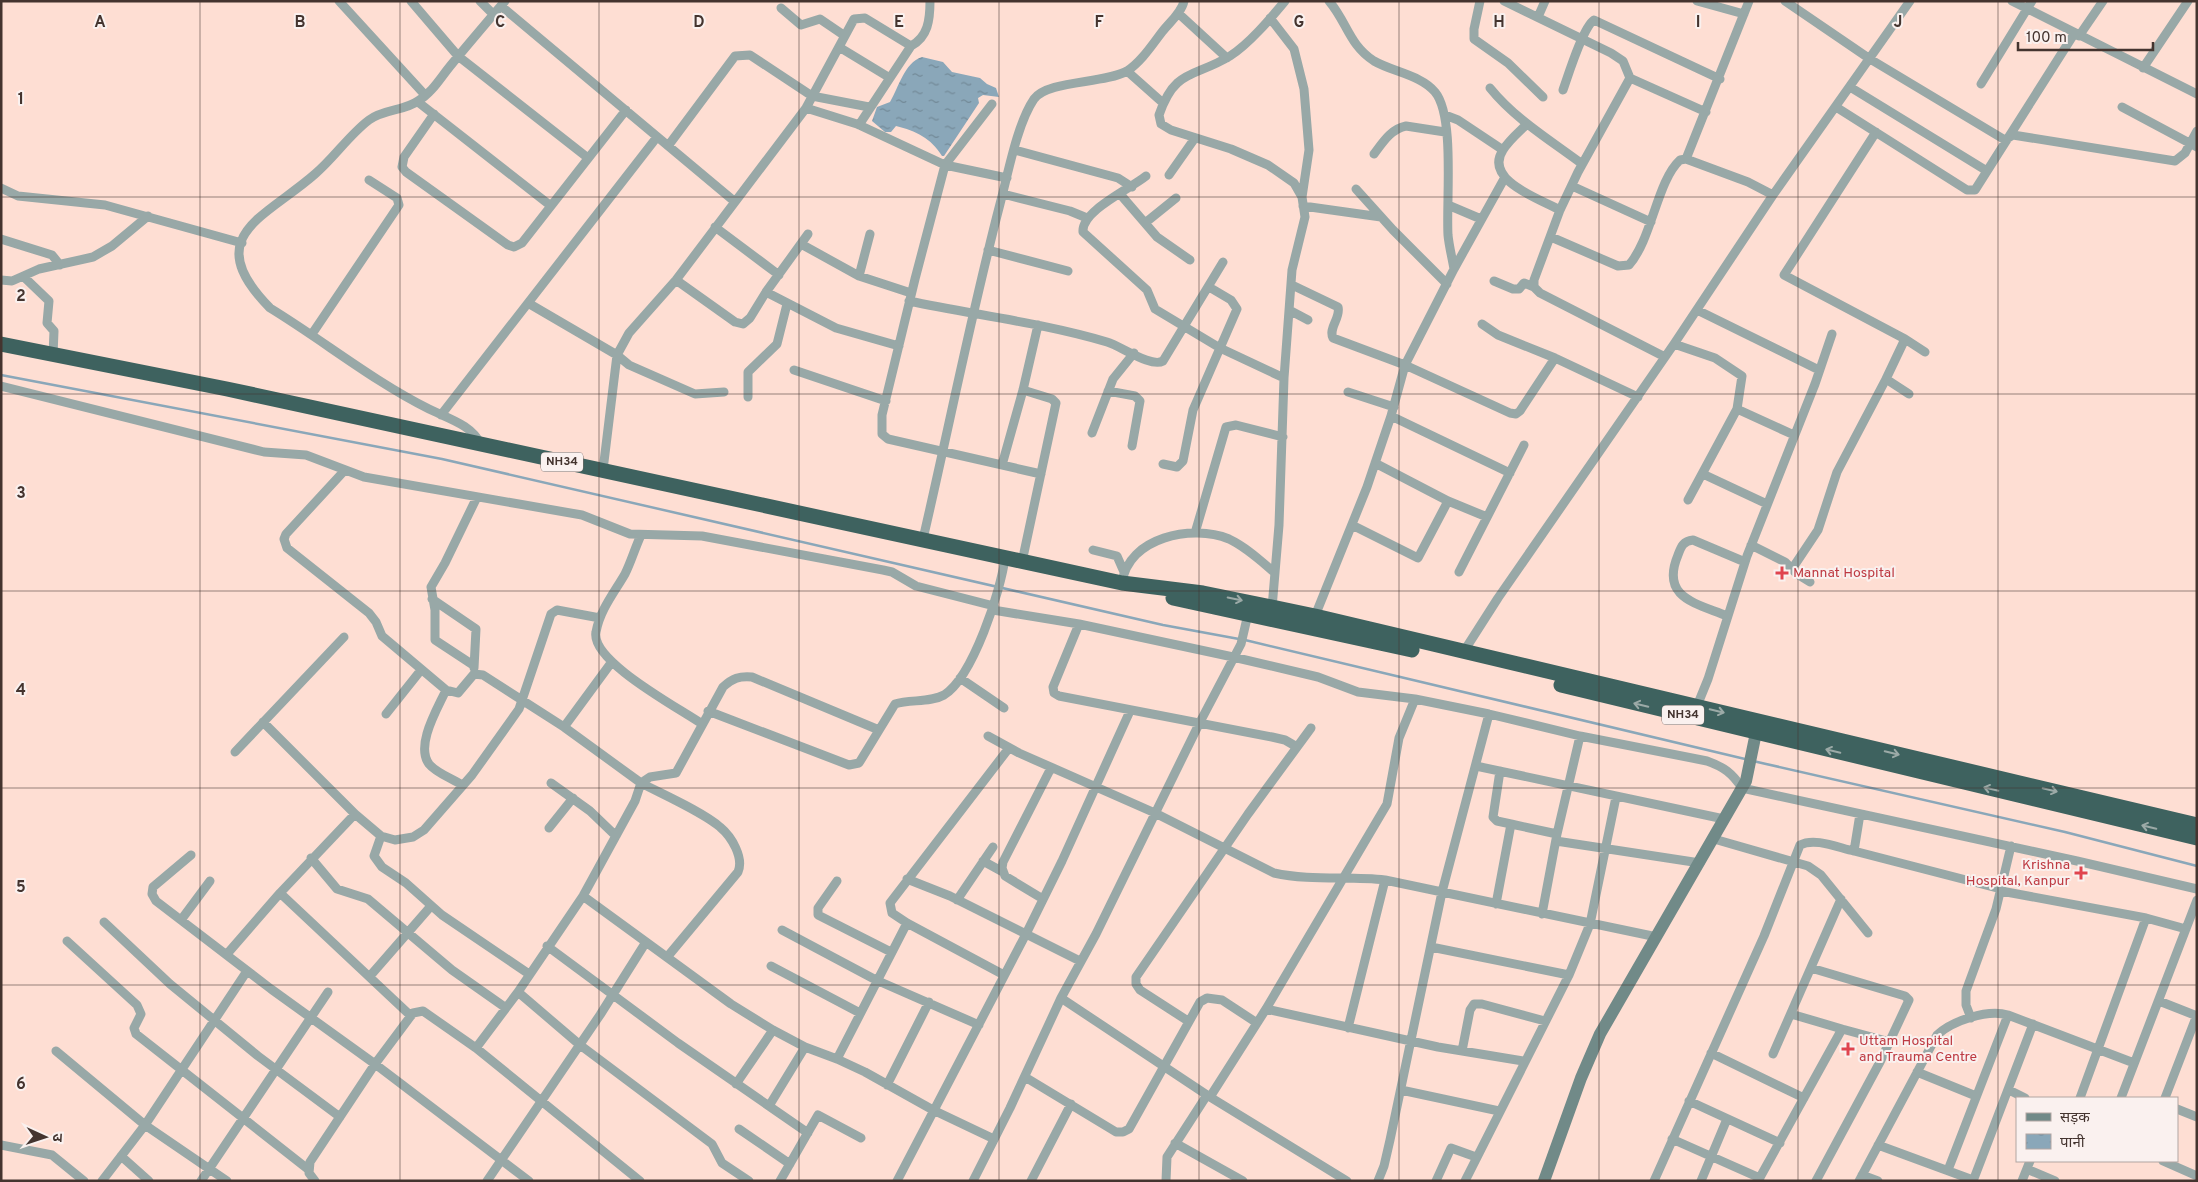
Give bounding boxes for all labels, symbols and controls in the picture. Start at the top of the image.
text: A [94,13,106,33]
text: B [294,13,306,33]
text: C [495,13,505,33]
text: D [693,13,705,33]
text: E [894,13,904,33]
text: F [1094,13,1104,33]
text: G [1294,13,1304,33]
text: H [1493,13,1505,33]
text: I [1696,13,1700,33]
text: J [1894,13,1902,33]
scale bar [2018,20,2153,52]
text: 100 m [2026,29,2067,48]
text: 1 [18,90,24,110]
text: 2 [16,287,26,307]
road number: NH34 [541,452,583,472]
text: 3 [16,484,26,504]
place label: Mannat Hospital [1793,565,1895,582]
marker: Mannat Hospital [1775,566,1789,580]
one-way arrow [1226,595,1242,605]
text: 4 [16,681,26,701]
one-way arrow [1634,700,1650,709]
road number: NH34 [1662,706,1704,724]
one-way arrow [1709,707,1725,716]
one-way arrow [1826,746,1842,755]
one-way arrow [1884,749,1900,758]
one-way arrow [1984,784,2000,793]
one-way arrow [2042,786,2058,795]
one-way arrow [2142,822,2158,831]
place label: Krishna Hospital, Kanpur [1966,857,2071,890]
marker: Krishna Hospital, Kanpur [2074,866,2088,880]
text: 5 [16,878,26,898]
place label: Uttam Hospital and Trauma Centre [1859,1033,1977,1066]
marker: Uttam Hospital and Trauma Centre [1841,1042,1855,1056]
text: 6 [16,1075,26,1095]
legend [2016,1097,2178,1162]
text: सड़क [2060,1109,2090,1128]
north arrow [20,1112,70,1162]
text: उ [48,1133,65,1143]
text: पानी [2060,1134,2086,1153]

